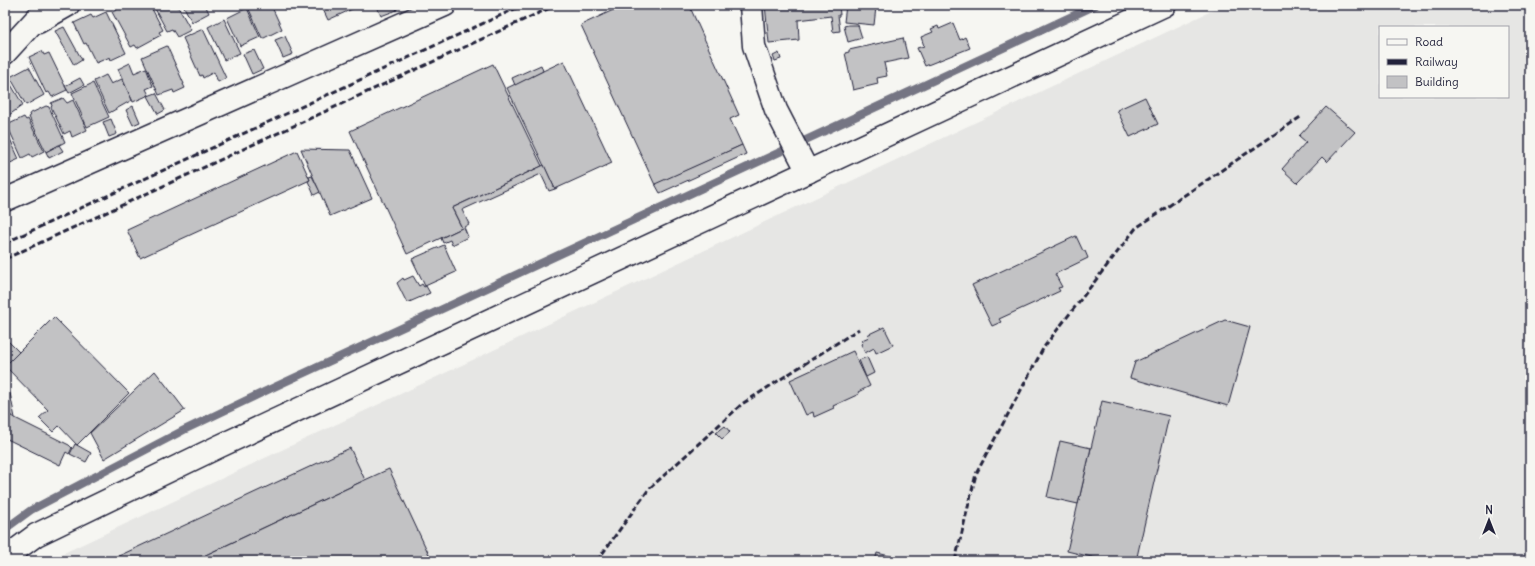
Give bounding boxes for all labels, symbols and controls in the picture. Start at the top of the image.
legend [1379,26,1509,98]
text: Road [1415,34,1443,49]
text: Railway [1415,54,1458,69]
text: Building [1415,74,1459,89]
north arrow [1469,500,1509,540]
text: N [1485,503,1493,517]

